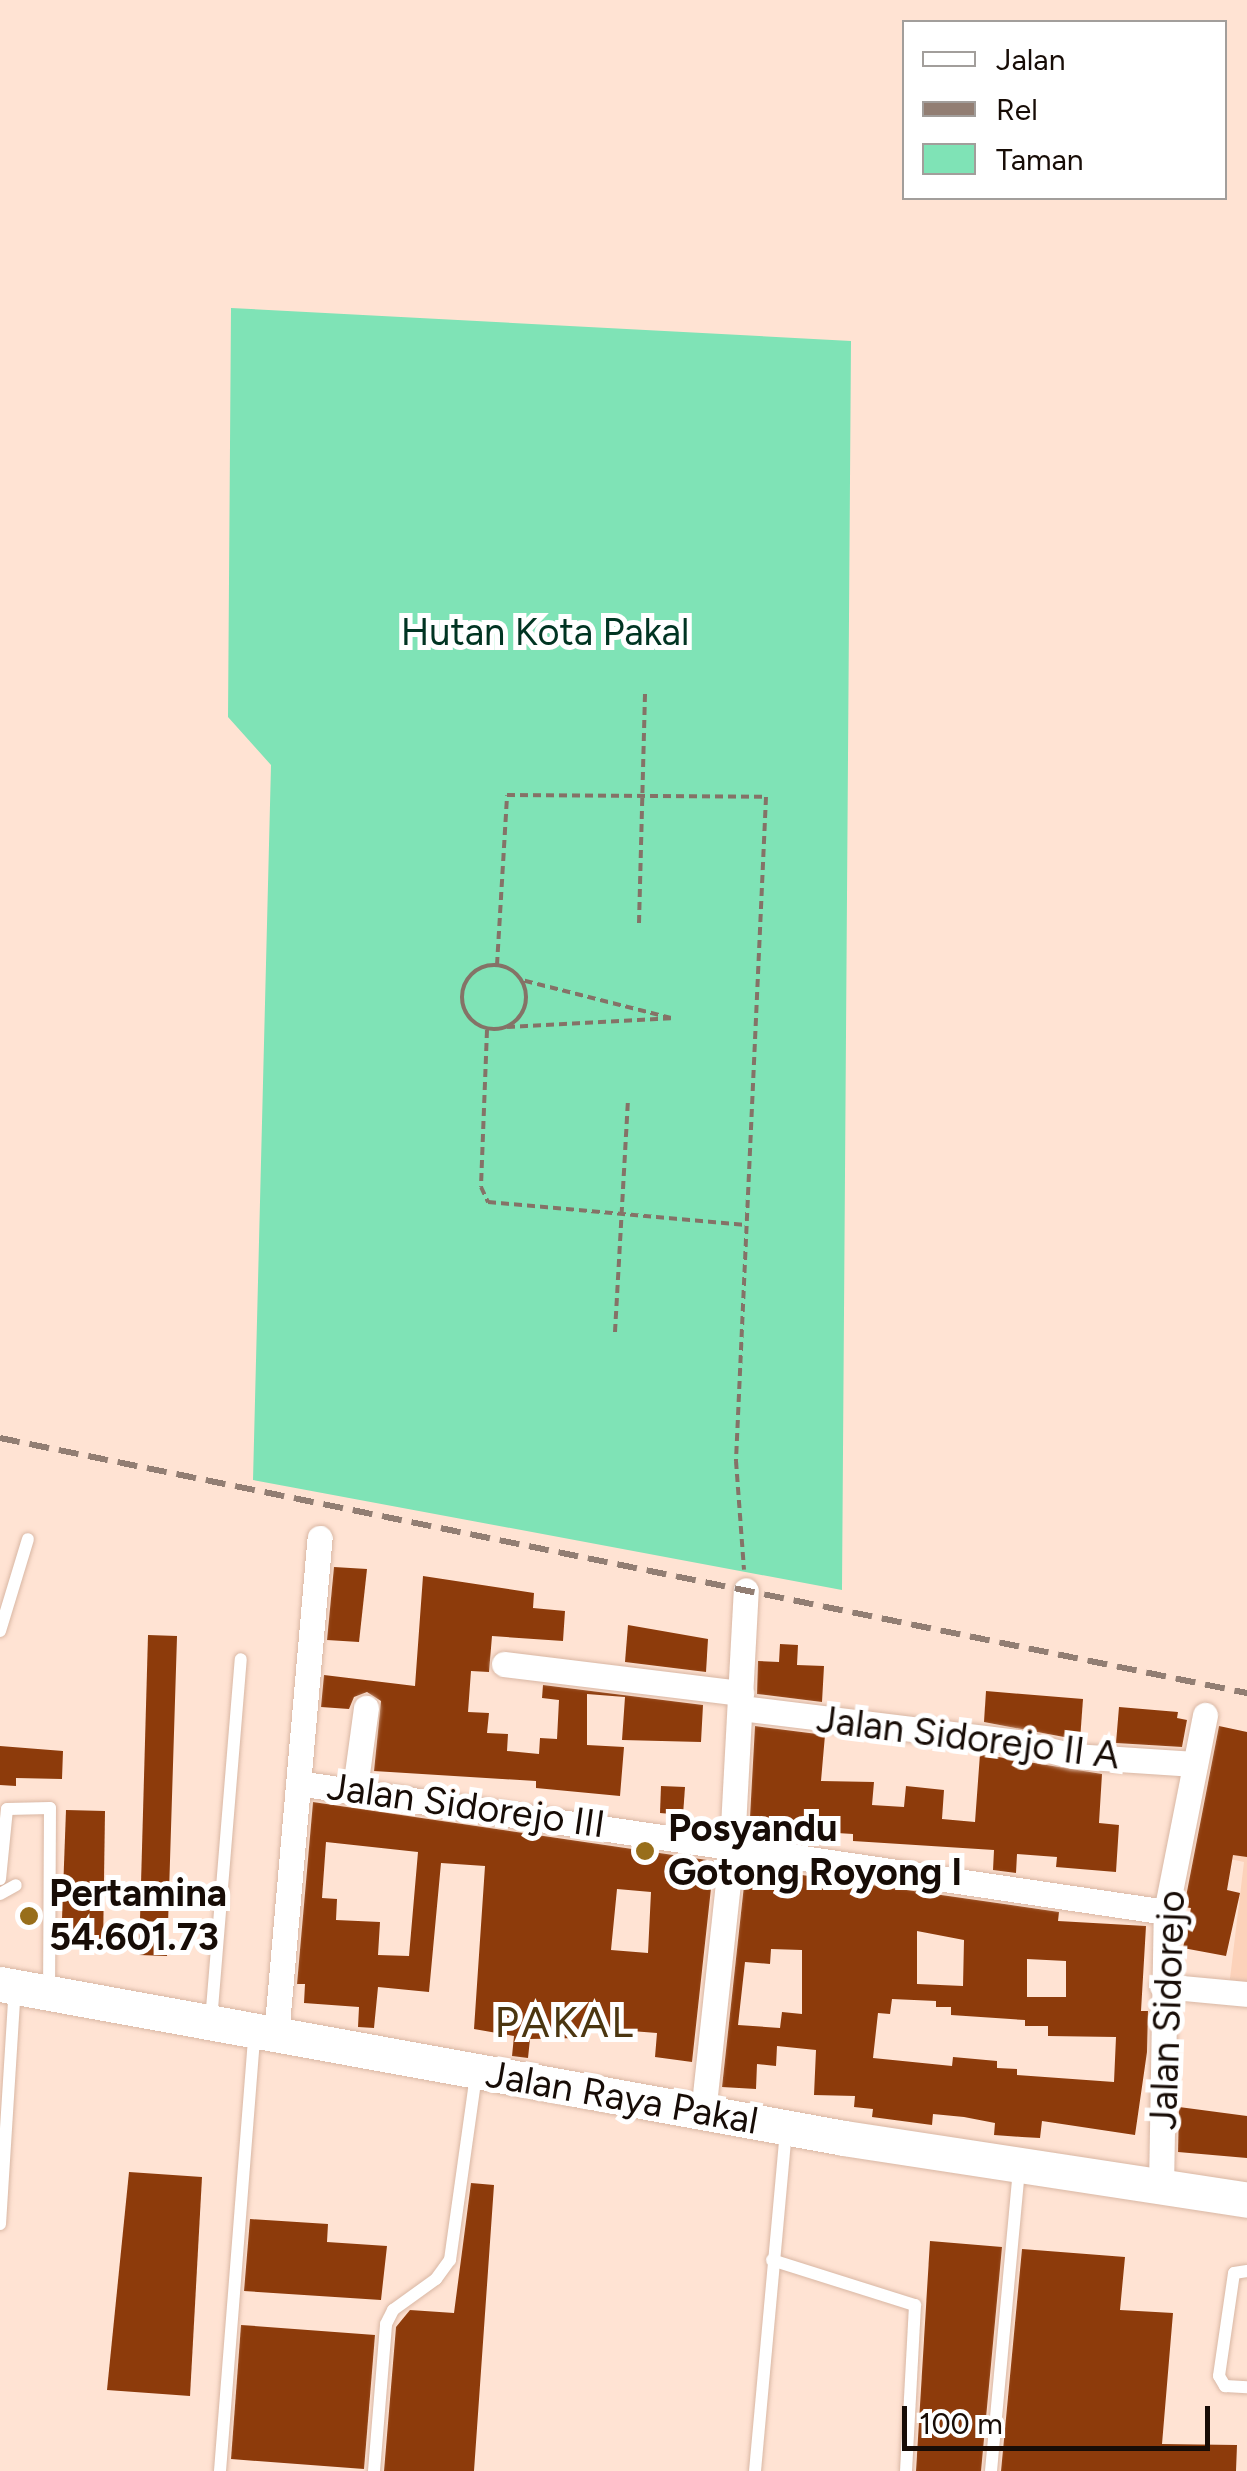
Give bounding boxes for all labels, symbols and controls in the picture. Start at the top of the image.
legend [902,20,1227,200]
text: Jalan [996,41,1065,78]
text: Rel [996,91,1038,128]
text: Taman [996,141,1084,178]
park label: Hutan Kota Pakal [401,610,689,656]
street label: Jalan Sidorejo II A [814,1697,1122,1779]
street label: Jalan Sidorejo III [324,1764,608,1848]
place label: Posyandu Gotong Royong I [668,1806,962,1896]
marker: Posyandu Gotong Royong I [632,1838,658,1864]
place label: Pertamina 54.601.73 [49,1871,227,1960]
street label: Jalan Sidorejo [1141,1889,1195,2131]
marker: Pertamina 54.601.73 [18,1905,40,1927]
district label: PAKAL [494,1998,636,2048]
street label: Jalan Raya Pakal [483,2052,761,2144]
scale bar [907,2386,1214,2448]
text: 100 m [919,2405,1003,2442]

